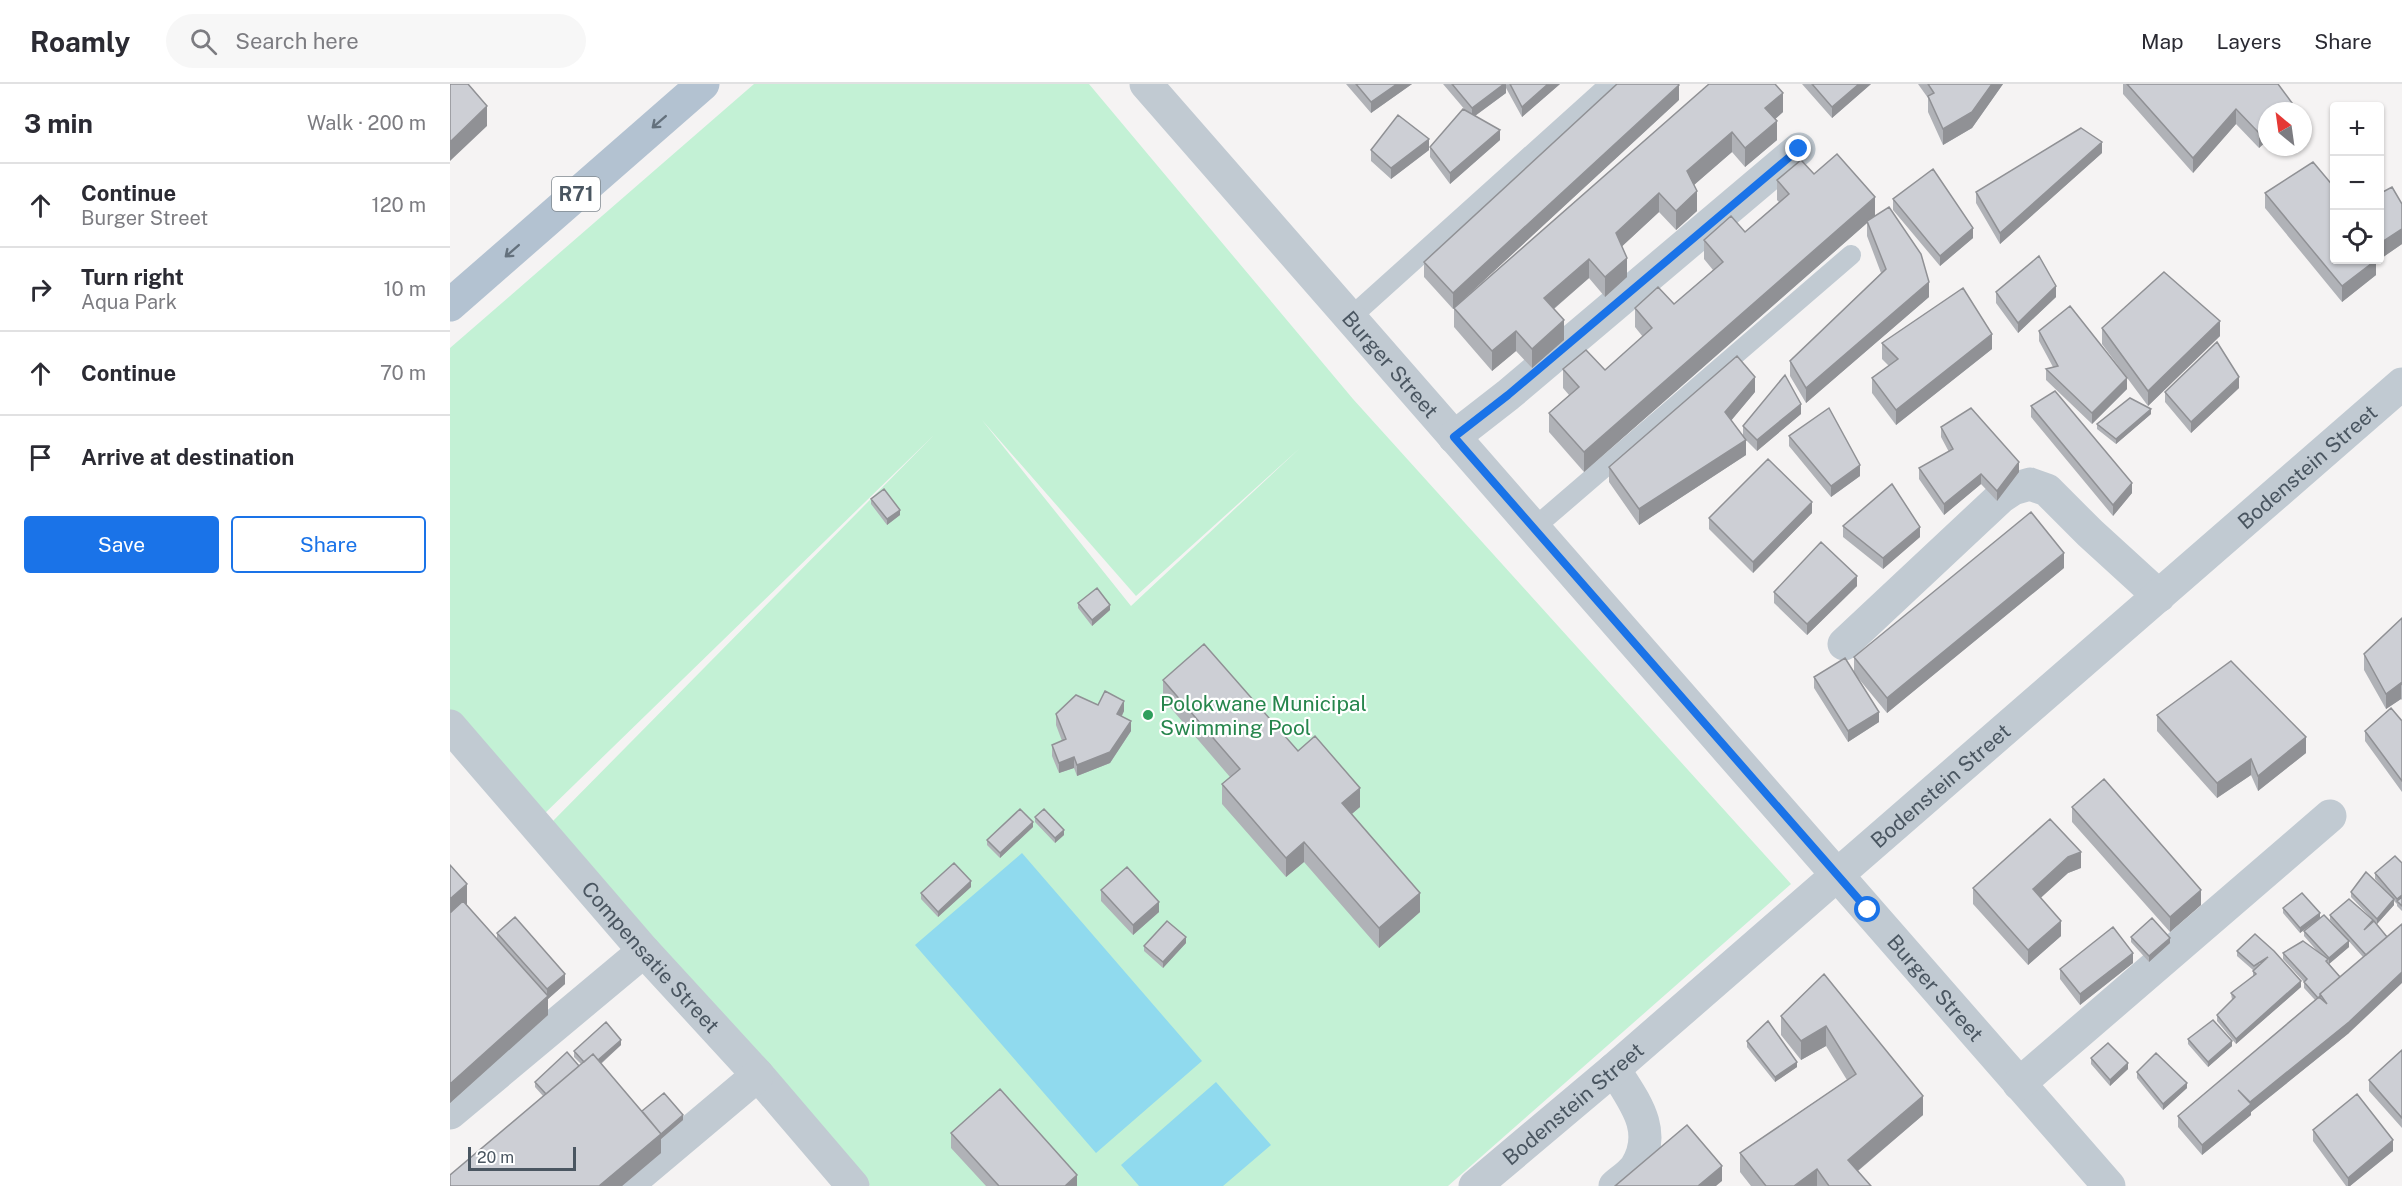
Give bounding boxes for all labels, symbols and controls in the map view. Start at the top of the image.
search box [166,14,586,68]
text: Roamly [30,25,130,58]
icon: search [187,25,220,58]
text: Search here [235,28,359,54]
text: Map [2141,29,2184,54]
text: Layers [2217,29,2281,54]
text: Share [2314,29,2372,54]
north arrow [2258,102,2312,156]
map controls [2330,102,2384,264]
button: + [2330,102,2384,156]
text: 3 min [24,108,93,139]
text: Walk · 200 m [307,111,426,135]
one-way arrow [651,115,667,129]
route end [1785,135,1811,161]
button: − [2330,156,2384,210]
road number: R71 [552,177,600,211]
text: Continue [81,180,176,206]
icon: ahead [24,189,57,222]
text: 120 m [372,193,426,217]
text: Burger Street [81,206,208,230]
button: locate [2330,210,2384,264]
one-way arrow [505,244,520,258]
text: Turn right [81,264,184,290]
icon: right [24,273,57,306]
text: 10 m [383,277,426,301]
text: Aqua Park [81,290,177,314]
street label: Burger Street [1337,306,1444,423]
icon: ahead [24,357,57,390]
text: Continue [81,360,176,386]
text: 70 m [380,361,426,385]
street label: Bodenstein Street [2232,399,2382,534]
icon: arrive [24,441,57,474]
text: Arrive at destination [81,444,294,470]
button: Save [24,516,219,573]
button: Share [231,516,426,573]
place label: Polokwane Municipal Swimming Pool [1160,691,1367,740]
marker: Polokwane Municipal Swimming Pool [1141,708,1155,722]
street label: Bodenstein Street [1865,718,2015,853]
street label: Compensatie Street [577,876,725,1038]
route start [1854,896,1880,922]
street label: Burger Street [1882,929,1989,1046]
street label: Bodenstein Street [1497,1037,1648,1170]
scale bar [468,1144,576,1172]
text: 20 m [477,1148,514,1167]

